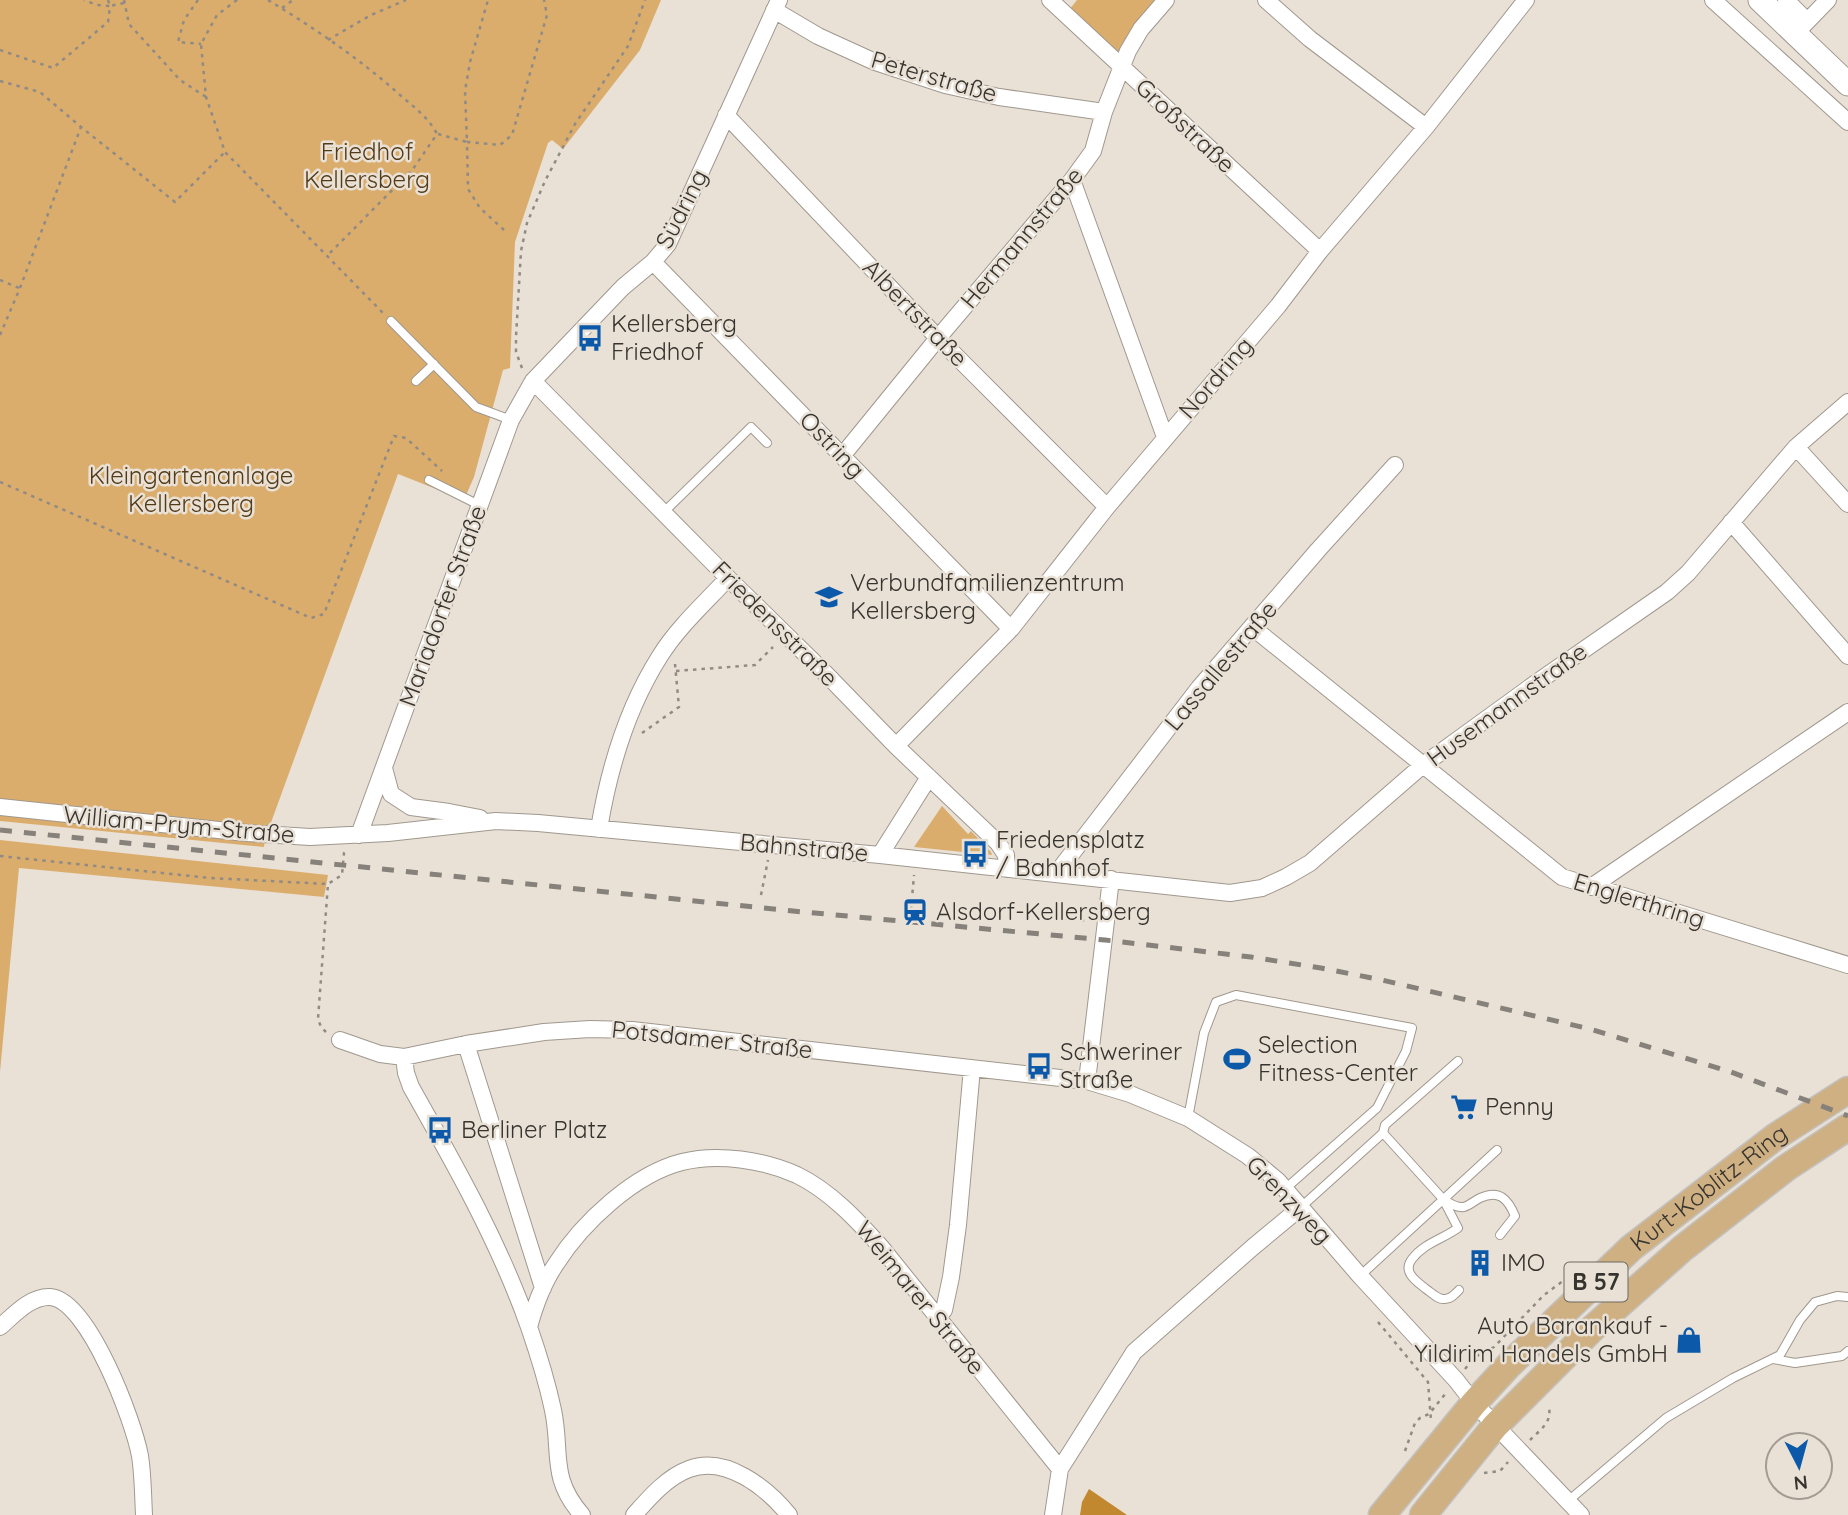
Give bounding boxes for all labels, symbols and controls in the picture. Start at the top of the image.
street label: Peterstraße [868,44,1001,108]
street label: Großstraße [1130,72,1242,179]
park label: Friedhof Kellersberg [304,136,430,194]
street label: Hermannstraße [953,161,1089,314]
street label: Südring [648,164,714,253]
street label: Albertstraße [857,252,974,372]
place label: Kellersberg Friedhof [611,308,737,366]
bus stop icon: Kellersberg Friedhof [575,323,605,353]
street label: Nordring [1172,330,1259,424]
street label: Ostring [794,405,872,484]
park label: Kleingartenanlage Kellersberg [89,460,293,518]
street label: Mariadorfer Straße [392,501,492,710]
street label: Friedensstraße [707,554,845,692]
place label: Verbundfamilienzentrum Kellersberg [850,567,1125,625]
school or university icon: Verbundfamilienzentrum Kellersberg [814,582,844,612]
street label: Lassallestraße [1157,594,1283,736]
street label: Husemannstraße [1420,636,1592,772]
street label: William-Prym-Straße [62,799,296,849]
place label: Friedensplatz / Bahnhof [996,824,1145,882]
street label: Bahnstraße [739,826,869,868]
bus stop icon: Friedensplatz / Bahnhof [960,839,990,869]
street label: Englerthring [1570,866,1708,934]
place label: Alsdorf-Kellersberg [936,896,1151,926]
station icon: Alsdorf-Kellersberg [900,897,930,927]
street label: Potsdamer Straße [610,1014,814,1064]
place label: Selection Fitness-Center [1258,1029,1418,1087]
place label: Schweriner Straße [1060,1036,1182,1094]
sports icon: Selection Fitness-Center [1222,1044,1252,1074]
bus stop icon: Schweriner Straße [1024,1051,1054,1081]
place label: Penny [1485,1091,1554,1121]
supermarket icon: Penny [1449,1092,1479,1122]
place label: Berliner Platz [461,1114,607,1144]
bus stop icon: Berliner Platz [425,1115,455,1145]
street label: Kurt-Koblitz-Ring [1624,1117,1793,1257]
street label: Grenzweg [1240,1149,1339,1250]
street label: Weimarer Straße [850,1214,992,1380]
place label: IMO [1501,1247,1545,1277]
building icon: IMO [1465,1248,1495,1278]
road number: B 57 [1564,1262,1628,1302]
place label: Auto Barankauf - Yildirim Handels GmbH [1414,1310,1668,1368]
shop icon: Auto Barankauf - Yildirim Handels GmbH [1674,1325,1704,1355]
north arrow [1764,1431,1834,1501]
text: N [1793,1470,1809,1496]

